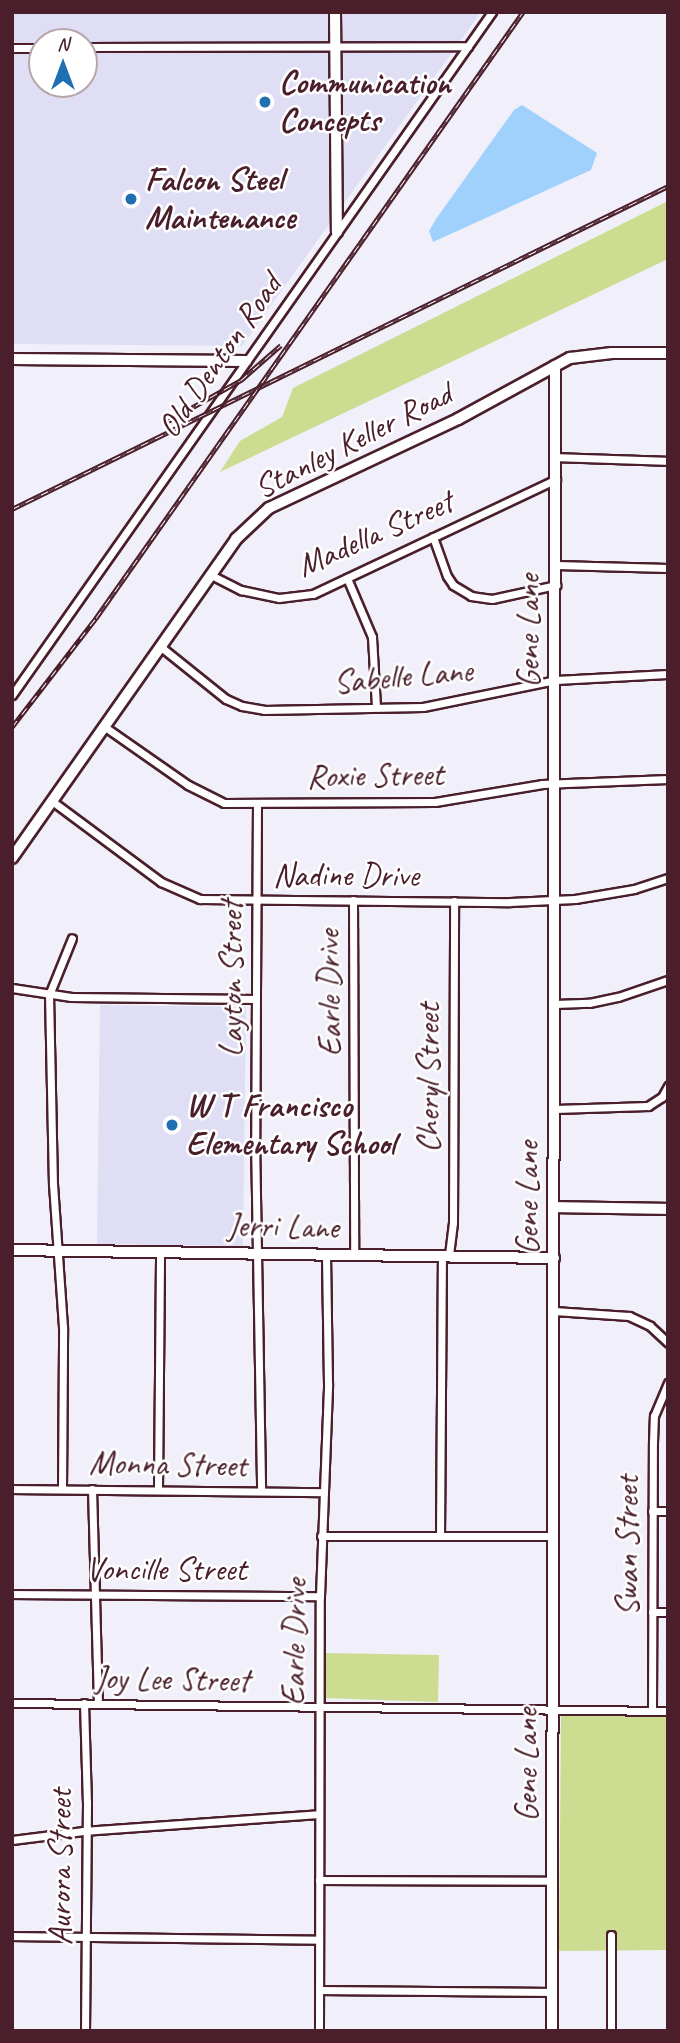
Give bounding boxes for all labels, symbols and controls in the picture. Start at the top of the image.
north arrow [28,28,98,98]
text: N [57,32,69,56]
place label: Communication Concepts [279,63,451,141]
marker: Communication Concepts [257,94,273,110]
place label: Falcon Steel Maintenance [145,160,295,238]
marker: Falcon Steel Maintenance [123,191,139,207]
street label: Old Denton Road [150,267,290,445]
street label: Stanley Keller Road [248,374,458,508]
street label: Madella Street [291,482,459,586]
street label: Gene Lane [509,574,549,688]
street label: Sabelle Lane [332,651,474,703]
street label: Roxie Street [306,755,444,797]
street label: Nadine Drive [273,856,419,896]
street label: Layton Street [212,901,252,1057]
street label: Earle Drive [309,929,351,1057]
street label: Cheryl Street [409,1003,449,1153]
place label: W T Francisco Elementary School [186,1086,395,1164]
marker: W T Francisco Elementary School [164,1117,180,1133]
street label: Gene Lane [508,1141,548,1255]
street label: Jerri Lane [226,1206,340,1248]
street label: Monna Street [89,1444,247,1486]
street label: Swan Street [608,1475,648,1617]
street label: Voncille Street [85,1550,247,1590]
street label: Earle Drive [274,1578,316,1706]
street label: Joy Lee Street [94,1659,250,1701]
street label: Gene Lane [507,1708,547,1822]
street label: Aurora Street [41,1788,81,1946]

